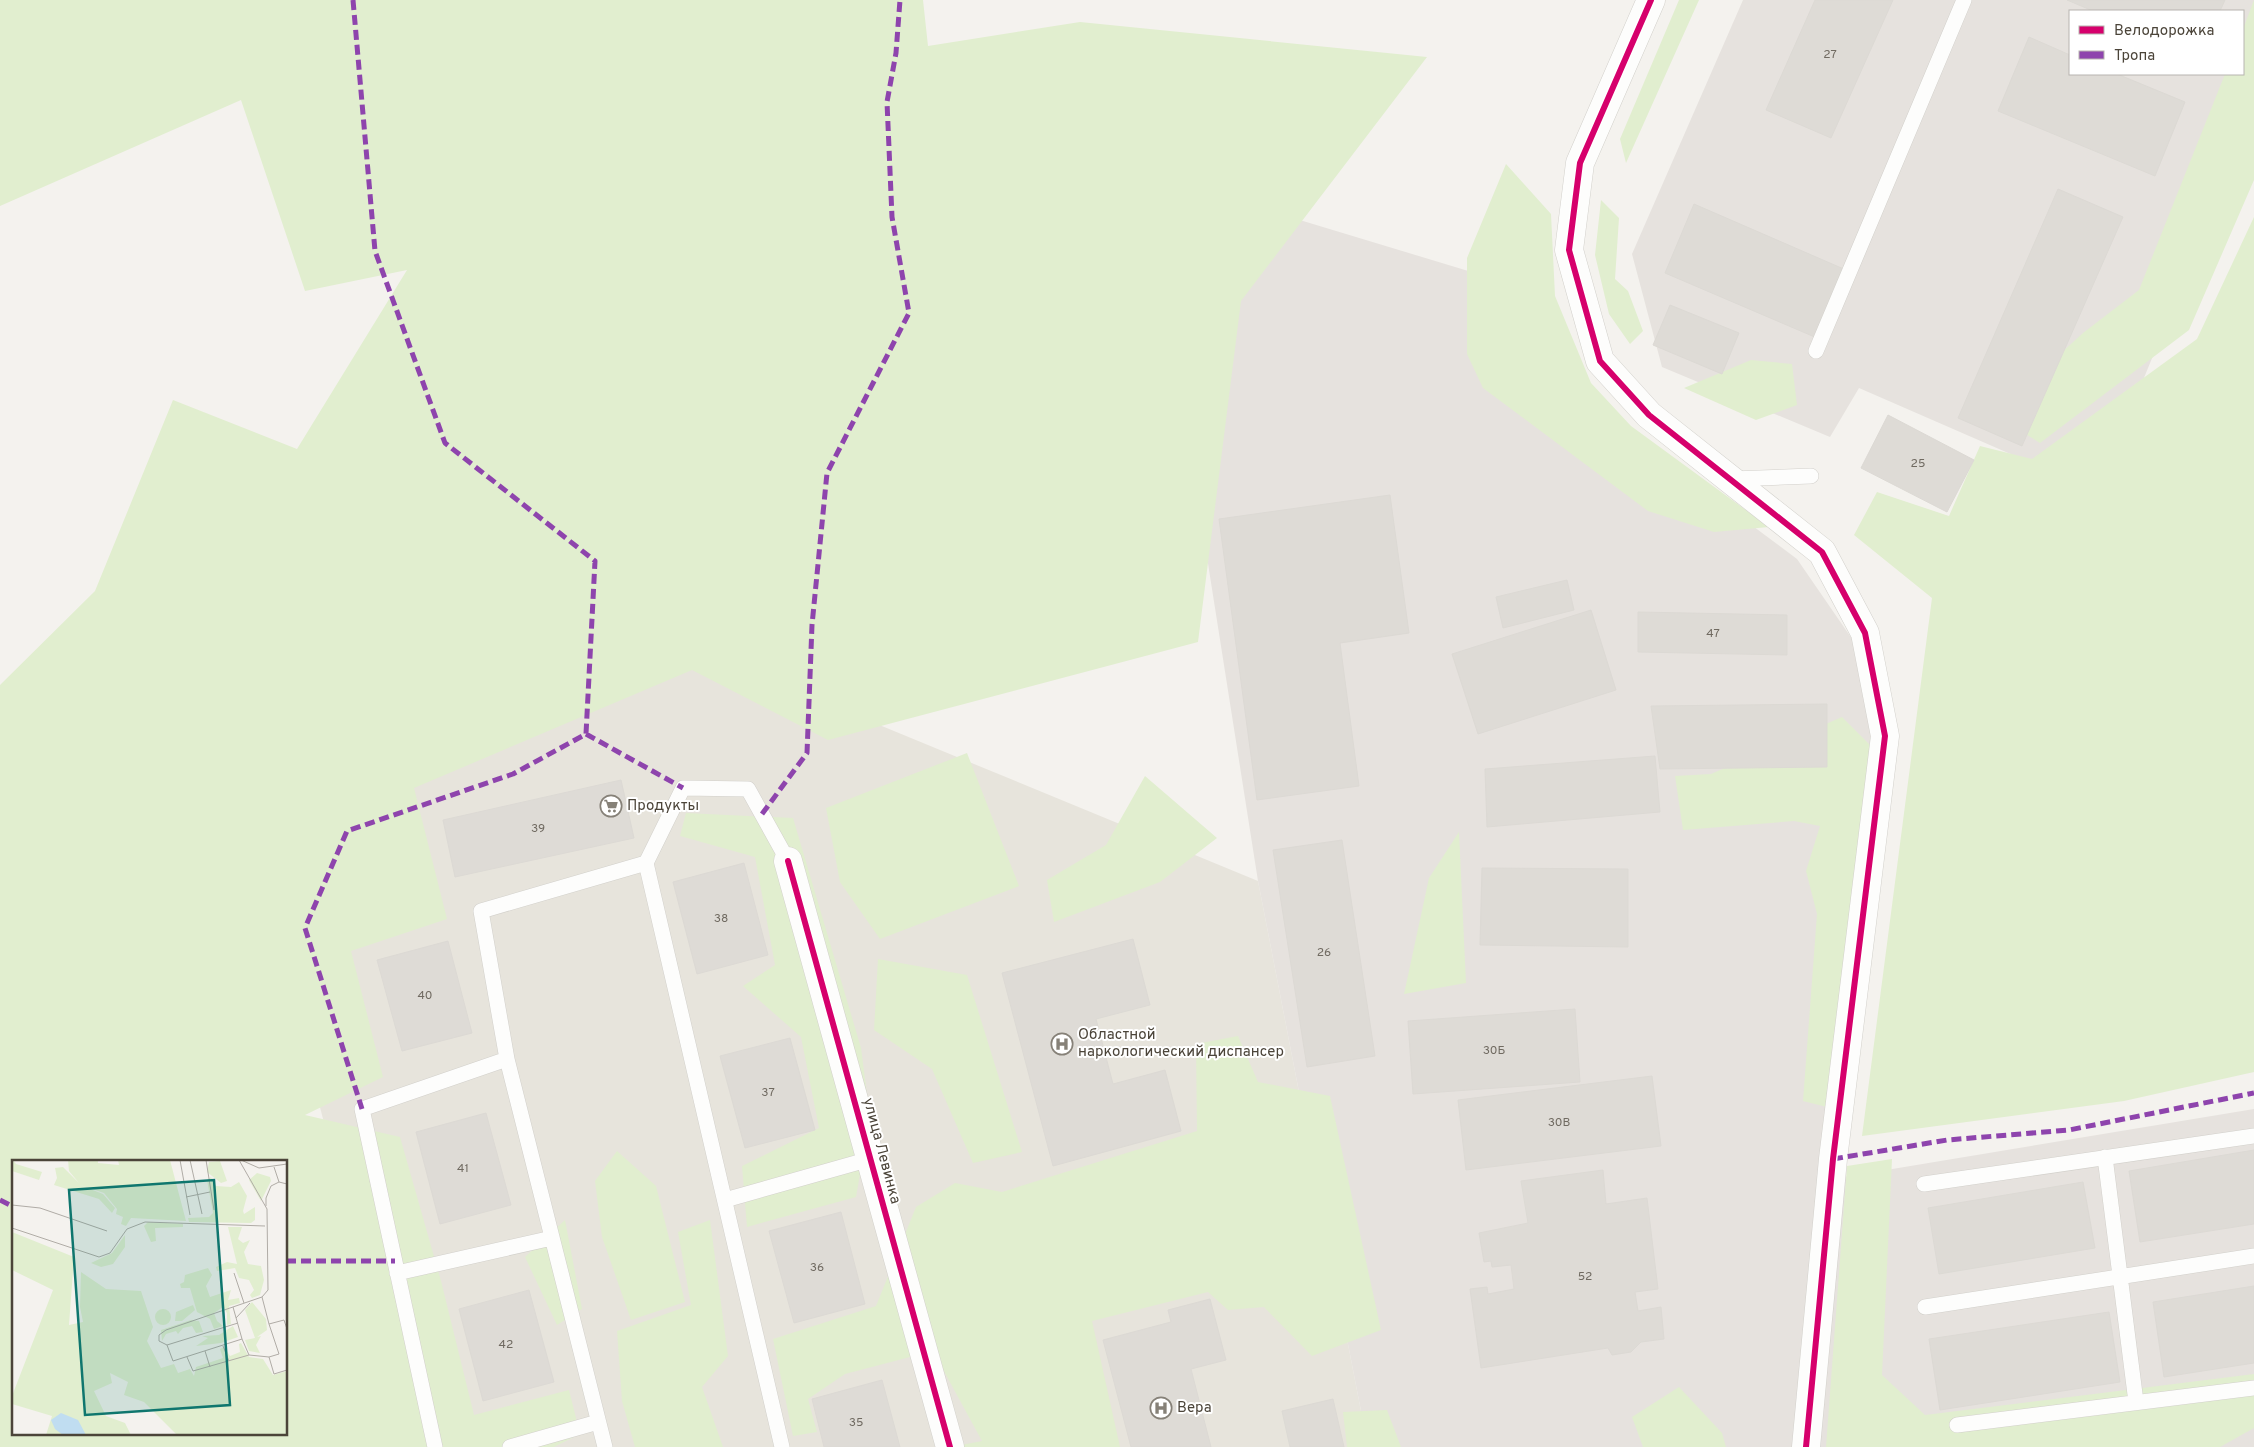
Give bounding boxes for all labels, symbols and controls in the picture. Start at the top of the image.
legend [2069,10,2244,75]
text: Велодорожка [2114,22,2214,41]
house number: 27 [1823,47,1837,63]
text: Тропа [2114,47,2155,66]
house number: 25 [1911,456,1925,472]
house number: 47 [1706,626,1720,642]
supermarket icon: Продукты [599,794,623,818]
place label: Продукты [627,797,699,816]
house number: 39 [531,821,545,837]
house number: 38 [714,911,728,927]
house number: 26 [1317,945,1331,961]
house number: 40 [417,988,433,1004]
place label: Областной наркологический диспансер [1078,1026,1284,1062]
hospital icon: Областной наркологический диспансер [1050,1032,1074,1056]
house number: 30Б [1483,1043,1505,1059]
house number: 37 [761,1085,775,1101]
street label: улица Левинка [858,1096,904,1206]
house number: 30В [1548,1115,1570,1131]
inset map [12,1160,288,1434]
house number: 41 [457,1161,469,1177]
house number: 36 [810,1260,824,1276]
house number: 52 [1578,1269,1592,1285]
house number: 42 [499,1337,513,1353]
hospital icon: Вера [1149,1396,1173,1420]
place label: Вера [1177,1399,1212,1418]
house number: 35 [849,1415,863,1431]

